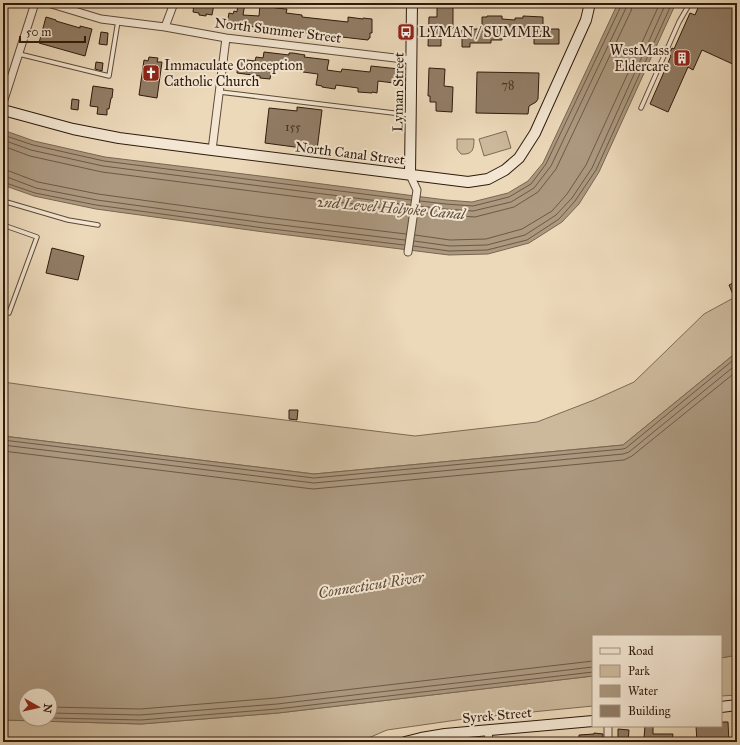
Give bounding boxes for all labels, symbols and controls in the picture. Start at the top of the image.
street label: North Summer Street [214,14,342,47]
scale bar [20,18,85,44]
bus stop icon: LYMAN / SUMMER [396,22,416,42]
place label: LYMAN / SUMMER [419,24,552,41]
text: 50 m [26,25,51,39]
place label: WestMass Eldercare [610,42,669,75]
building icon: WestMass Eldercare [672,48,692,68]
street label: Lyman Street [389,52,408,132]
place label: Immaculate Conception Catholic Church [164,57,303,90]
church icon: Immaculate Conception Catholic Church [141,63,161,83]
house number: 78 [502,78,514,92]
house number: 155 [285,120,301,134]
street label: North Canal Street [294,138,406,169]
water label: 2nd Level Holyoke Canal [316,193,468,224]
water label: Connecticut River [317,568,426,602]
legend [592,635,722,727]
text: Road [628,644,654,658]
text: Park [628,664,650,678]
text: Water [628,684,658,698]
north arrow [18,687,58,727]
text: N [40,703,54,715]
street label: Syrek Street [462,704,533,727]
text: Building [628,704,671,719]

